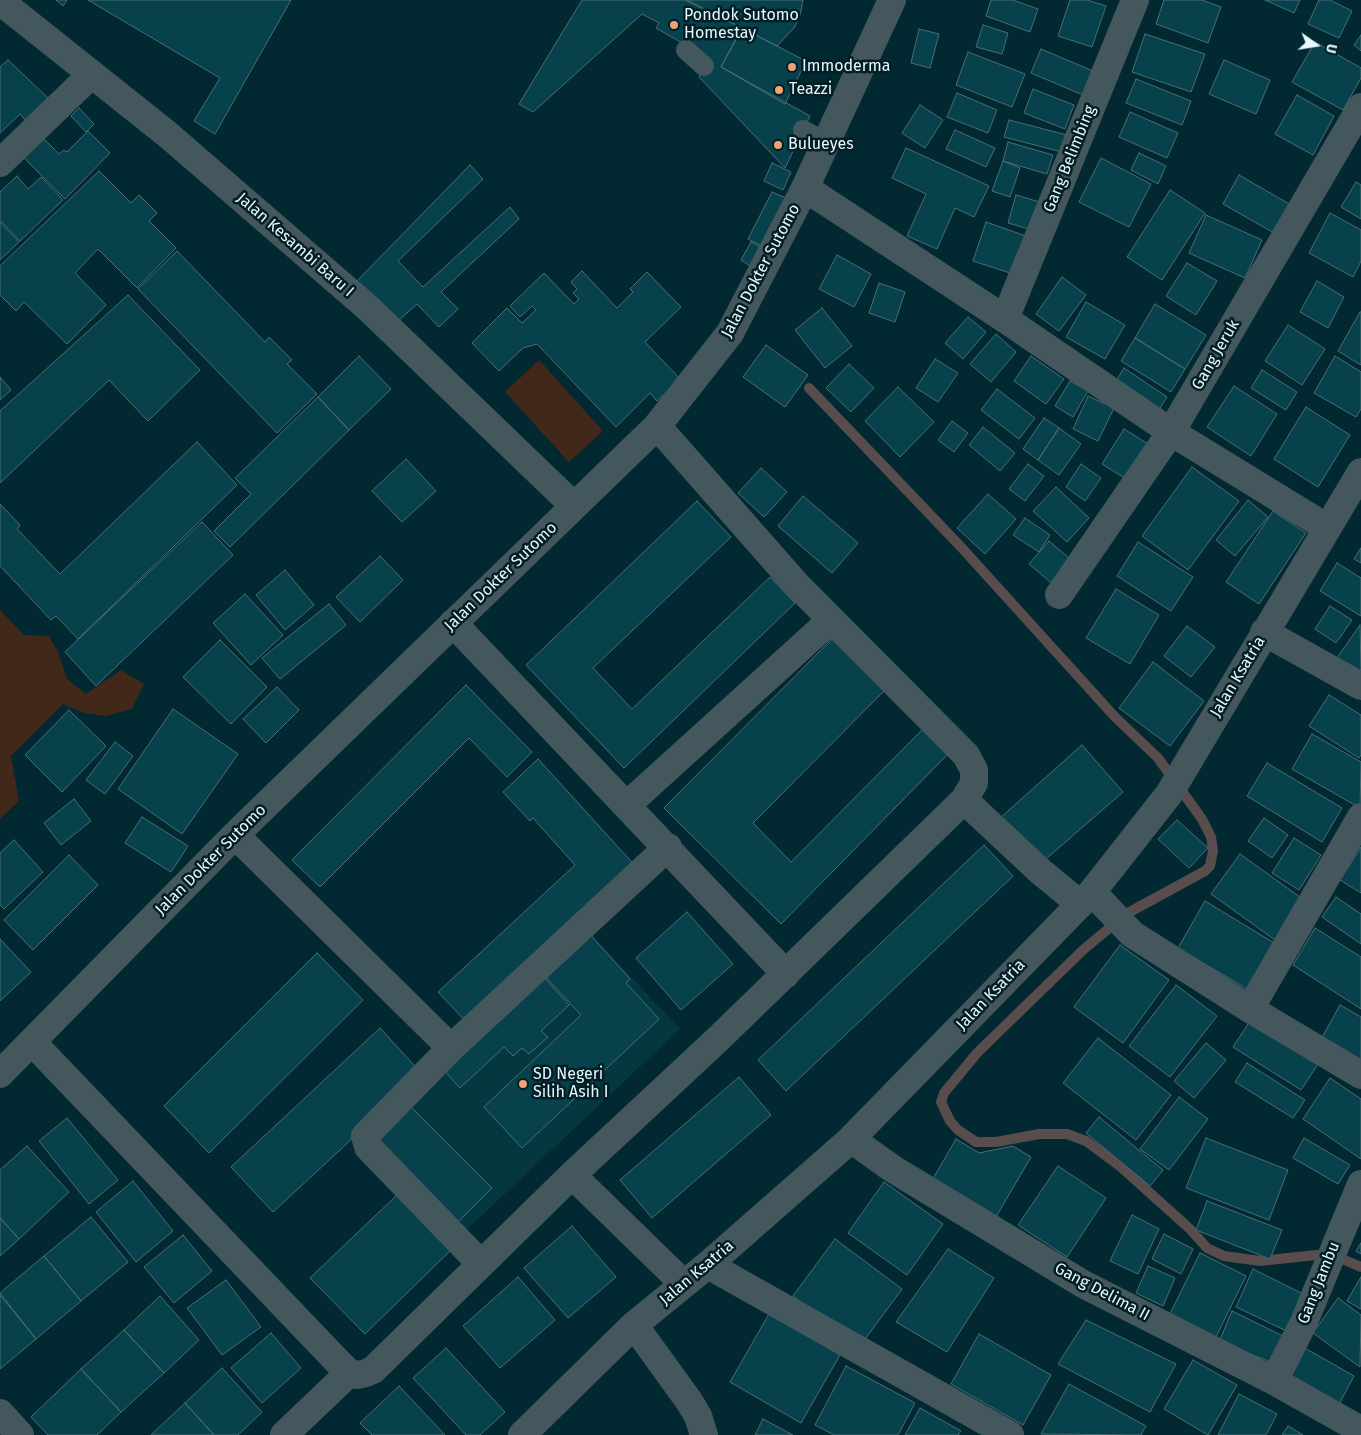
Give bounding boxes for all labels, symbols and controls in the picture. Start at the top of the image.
place label: Pondok Sutomo Homestay [684,6,799,44]
marker: Pondok Sutomo Homestay [668,19,680,31]
north arrow [1291,20,1341,70]
text: U [1322,42,1340,55]
place label: Immoderma [802,57,890,77]
marker: Immoderma [786,61,798,73]
place label: Teazzi [789,80,832,100]
marker: Teazzi [773,84,785,96]
street label: Gang Belimbing [1040,103,1100,215]
place label: Bulueyes [788,135,854,155]
marker: Bulueyes [772,139,784,151]
street label: Jalan Kesambi Baru I [232,189,358,301]
street label: Jalan Dokter Sutomo [718,201,804,341]
street label: Gang Jeruk [1188,316,1244,394]
street label: Jalan Dokter Sutomo [441,518,561,636]
street label: Jalan Ksatria [1206,633,1270,721]
street label: Jalan Dokter Sutomo [152,801,270,919]
street label: Jalan Ksatria [953,956,1029,1034]
place label: SD Negeri Silih Asih I [533,1065,609,1103]
marker: SD Negeri Silih Asih I [517,1078,529,1090]
street label: Jalan Ksatria [656,1236,738,1310]
street label: Gang Jambu [1294,1239,1344,1327]
street label: Gang Delima II [1051,1259,1153,1325]

